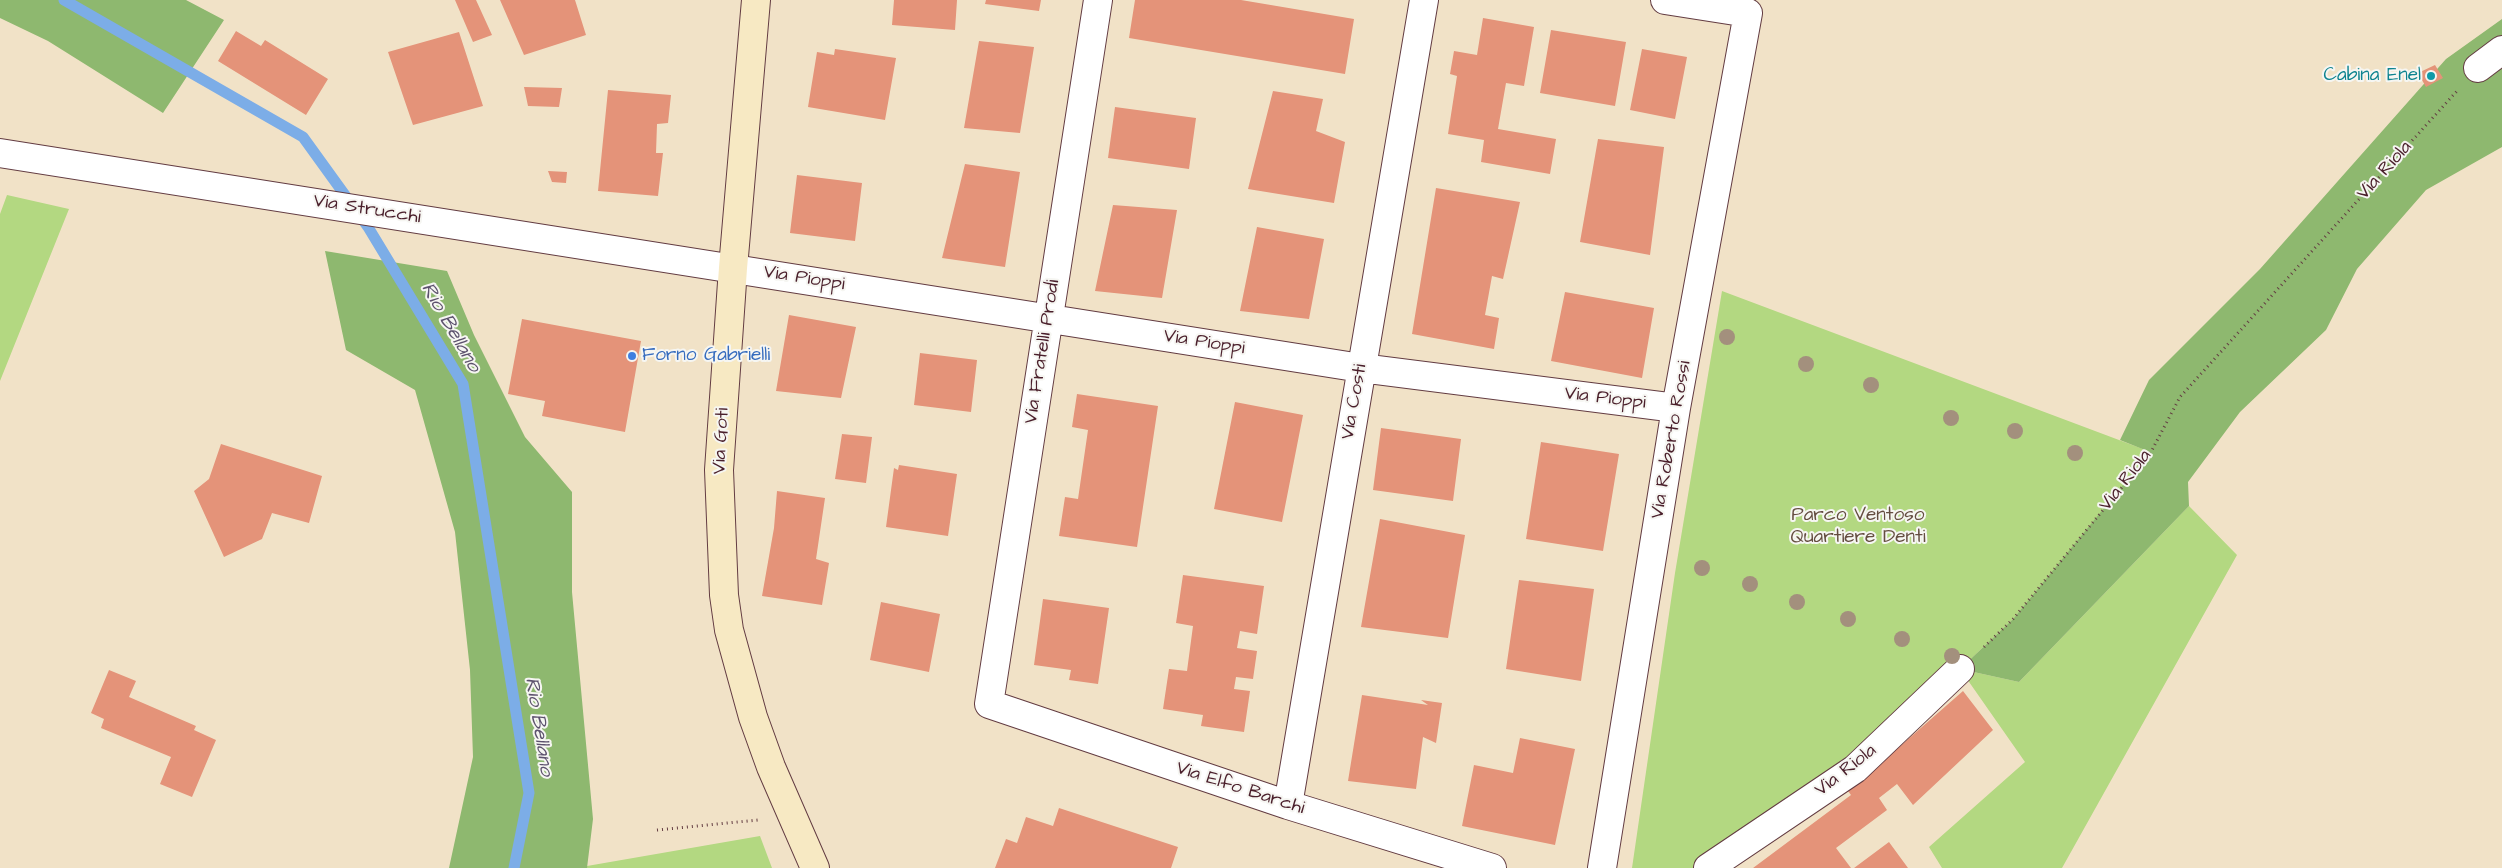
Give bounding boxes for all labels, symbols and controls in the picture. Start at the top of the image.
place label: Cabina Enel [2324,65,2421,87]
marker: Cabina Enel [2425,70,2437,82]
street label: Via Riola [2352,137,2418,205]
street label: Via Strucchi [312,190,422,230]
street label: Via Pioppi [762,261,846,297]
street label: Via Fratelli Prodi [1020,278,1066,426]
water label: Rio Bellano [415,279,485,377]
street label: Via Pioppi [1162,325,1246,361]
place label: Forno Gabrielli [642,345,770,367]
marker: Forno Gabrielli [626,350,638,362]
street label: Via Roberto Rossi [1647,359,1697,521]
street label: Via Costi [1337,362,1373,442]
street label: Via Pioppi [1563,383,1647,415]
street label: Via Goti [709,407,735,475]
street label: Via Riola [2095,446,2157,516]
park label: Parco Ventoso Quartiere Denti [1790,505,1926,549]
water label: Rio Bellano [518,676,558,778]
street label: Via Riola [1811,740,1881,802]
street label: Via Elfo Barchi [1173,757,1307,821]

